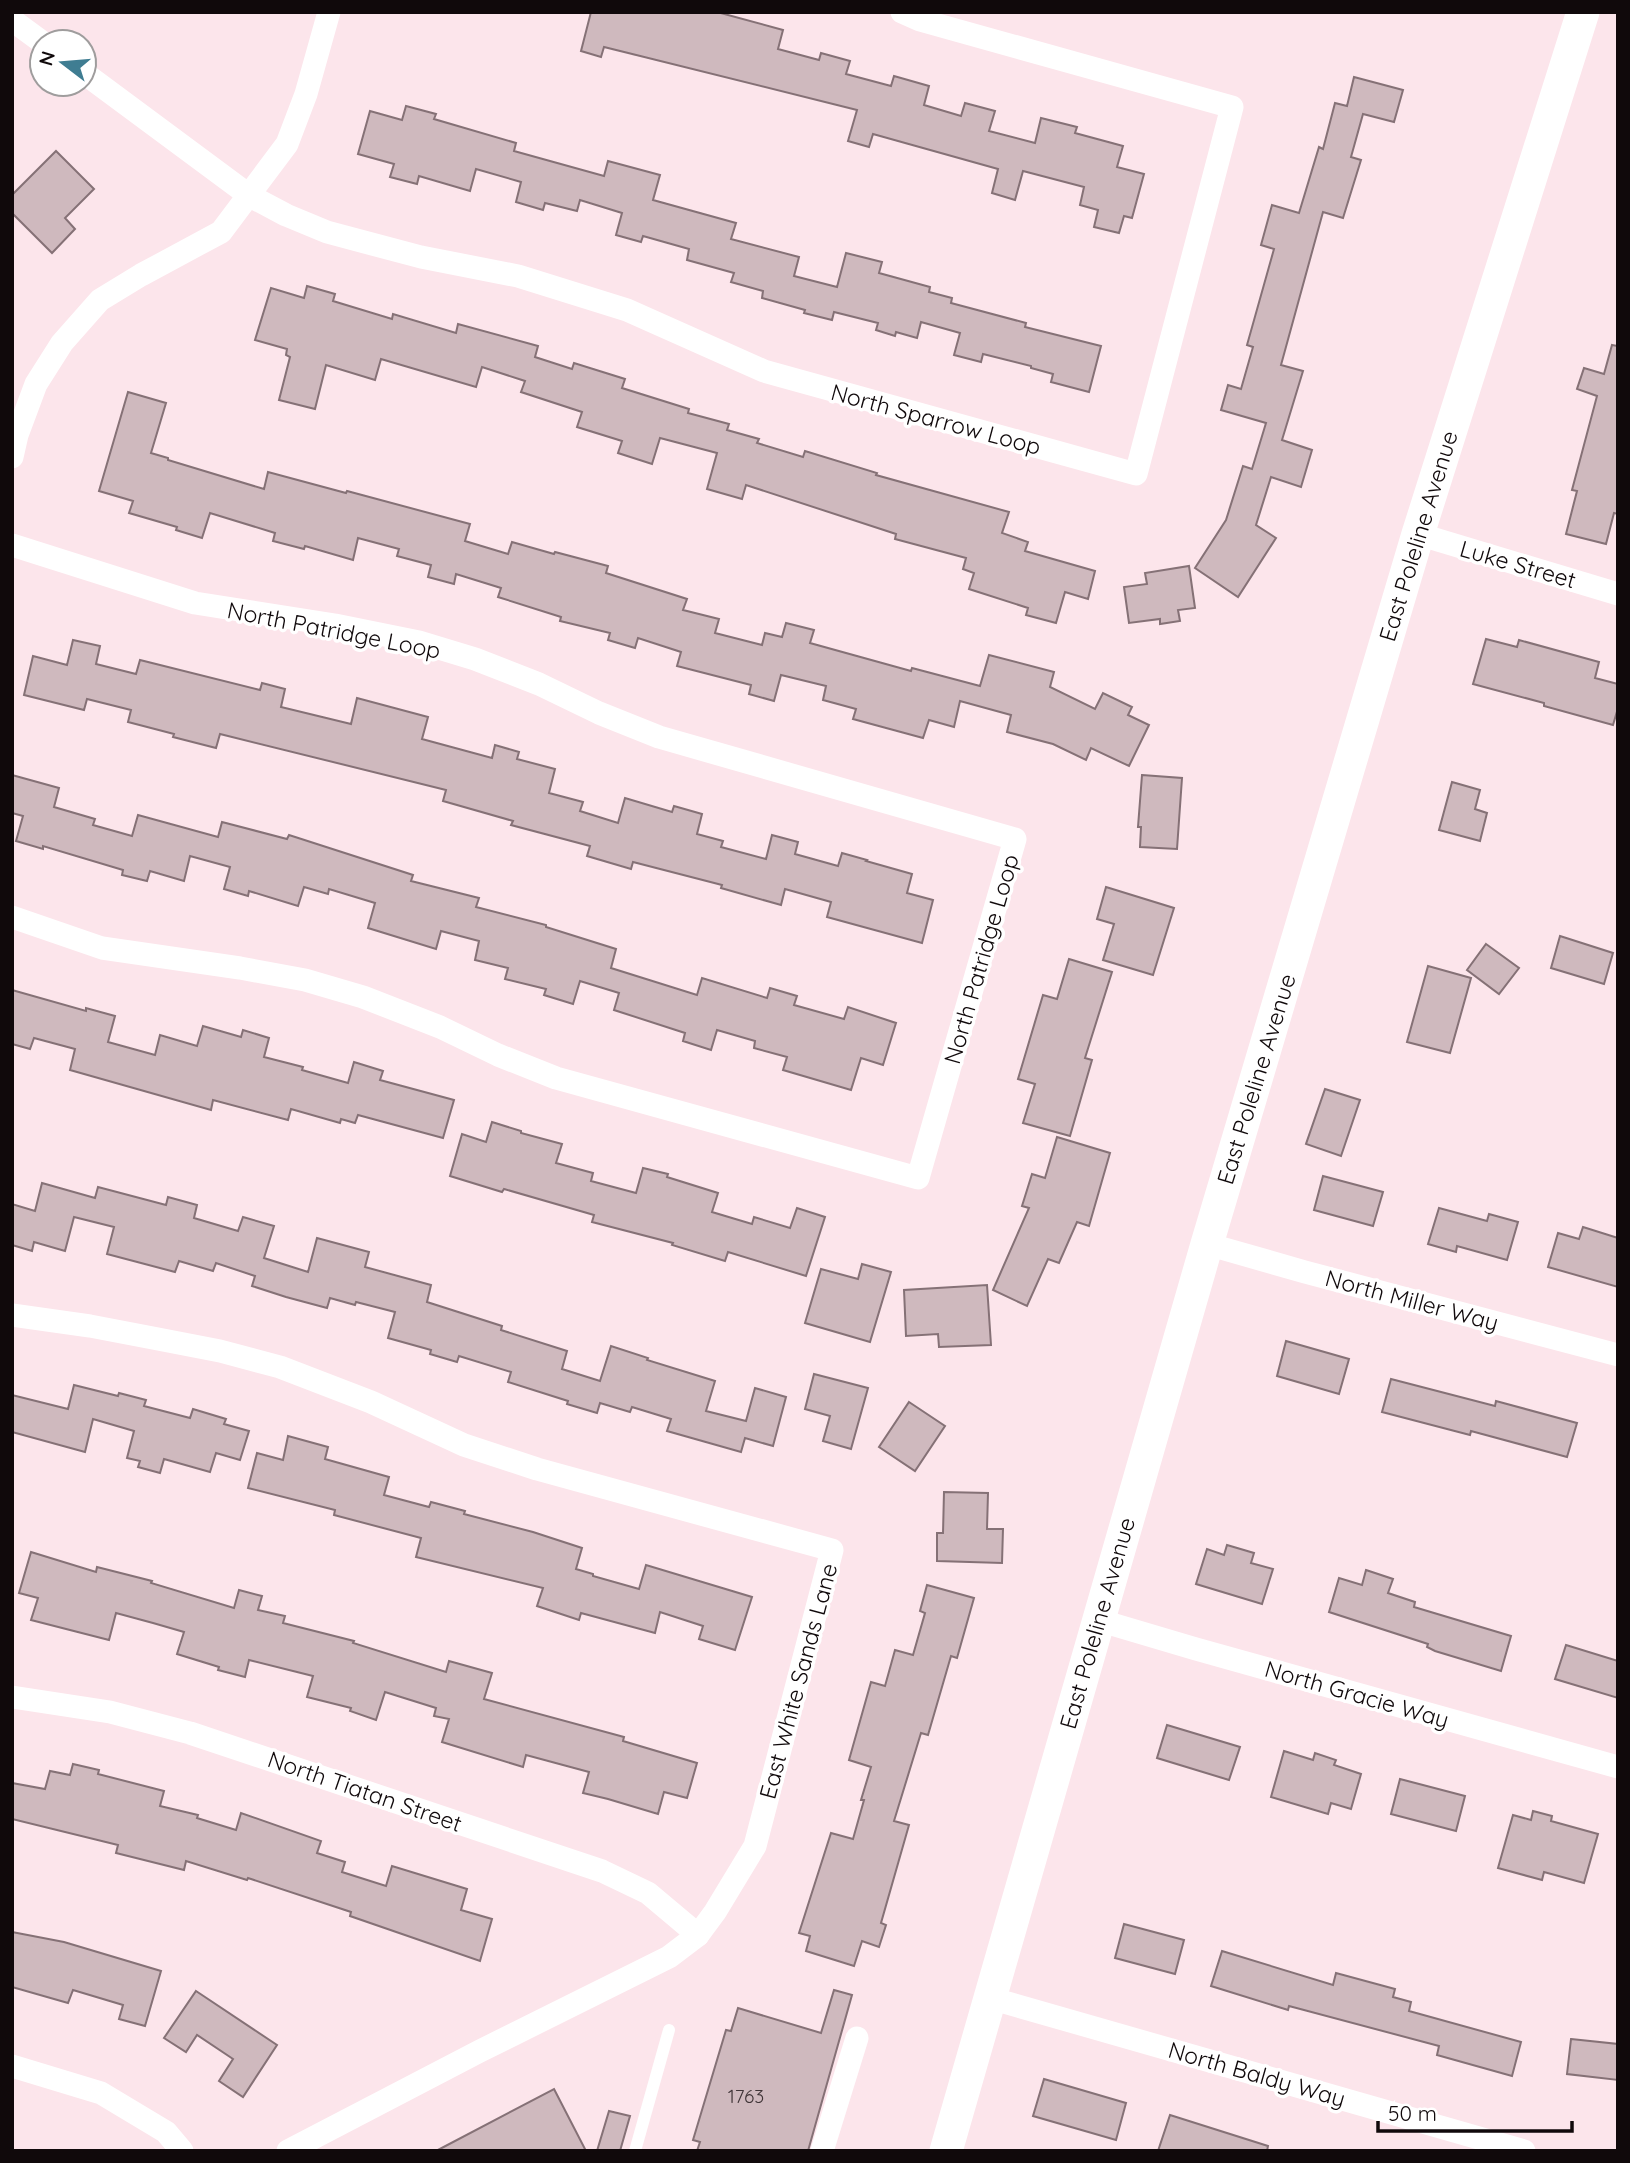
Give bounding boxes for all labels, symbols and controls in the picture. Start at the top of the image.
north arrow [28,28,98,98]
text: N [33,48,60,68]
street label: North Sparrow Loop [828,377,1044,461]
street label: East Poleline Avenue [1372,427,1464,645]
street label: Luke Street [1457,534,1580,594]
street label: North Patridge Loop [225,595,443,665]
street label: North Patridge Loop [937,851,1025,1067]
street label: East Poleline Avenue [1210,970,1302,1188]
street label: North Miller Way [1322,1263,1502,1337]
street label: East Poleline Avenue [1053,1514,1141,1732]
street label: East White Sands Lane [753,1560,843,1802]
street label: North Gracie Way [1262,1654,1452,1734]
street label: North Tiatan Street [264,1744,466,1838]
street label: North Baldy Way [1165,2035,1349,2113]
house number: 1763 [728,2084,764,2108]
scale bar [1378,2090,1572,2134]
text: 50 m [1388,2100,1437,2126]

